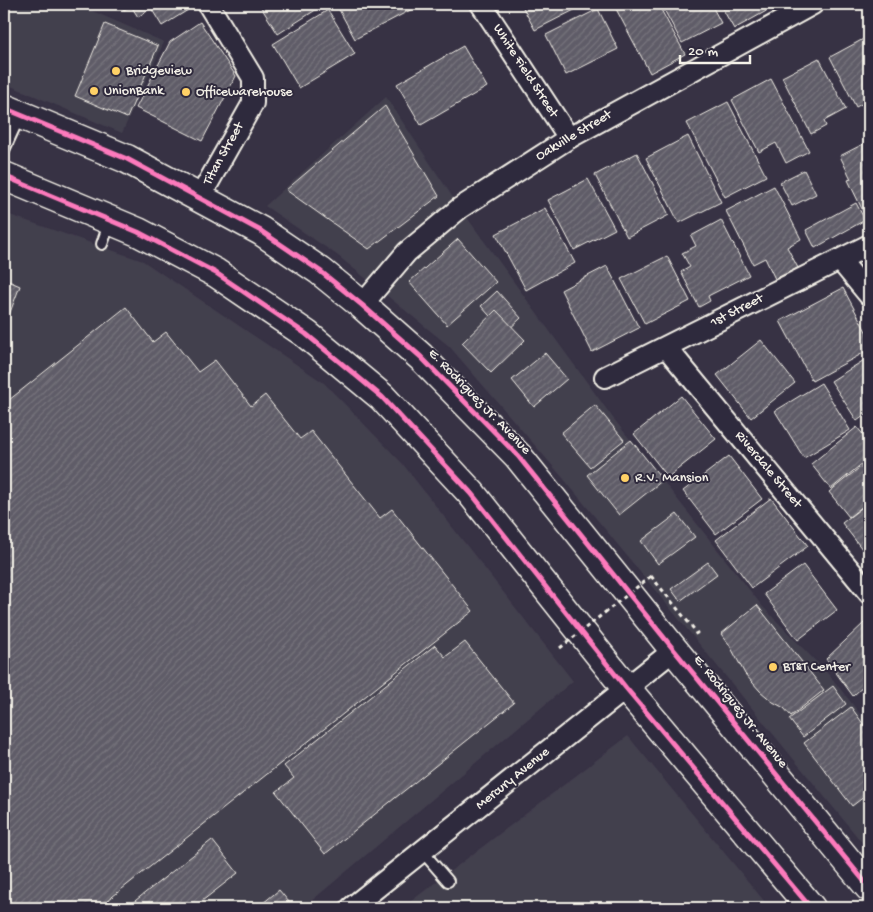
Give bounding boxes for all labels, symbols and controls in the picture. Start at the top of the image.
street label: White Field Street [488,21,562,122]
scale bar [680,32,750,64]
text: 20 m [688,43,718,61]
place label: Bridgeview [125,63,192,80]
marker: Bridgeview [110,65,122,77]
place label: UnionBank [104,83,165,100]
place label: Officewarehouse [196,84,293,101]
marker: UnionBank [88,85,100,97]
marker: Officewarehouse [180,86,192,98]
street label: Oakville Street [533,106,616,165]
street label: Titan Street [199,118,249,189]
street label: 1st Street [707,290,767,332]
street label: E. Rodriguez Jr. Avenue [424,345,535,459]
street label: Riverdale Street [731,428,806,513]
place label: R.V. Mansion [635,470,709,487]
marker: R.V. Mansion [619,472,631,484]
street label: E. Rodriguez Jr. Avenue [689,652,791,773]
place label: BT&T Center [782,659,851,676]
marker: BT&T Center [767,661,779,673]
street label: Mercury Avenue [472,743,554,814]

